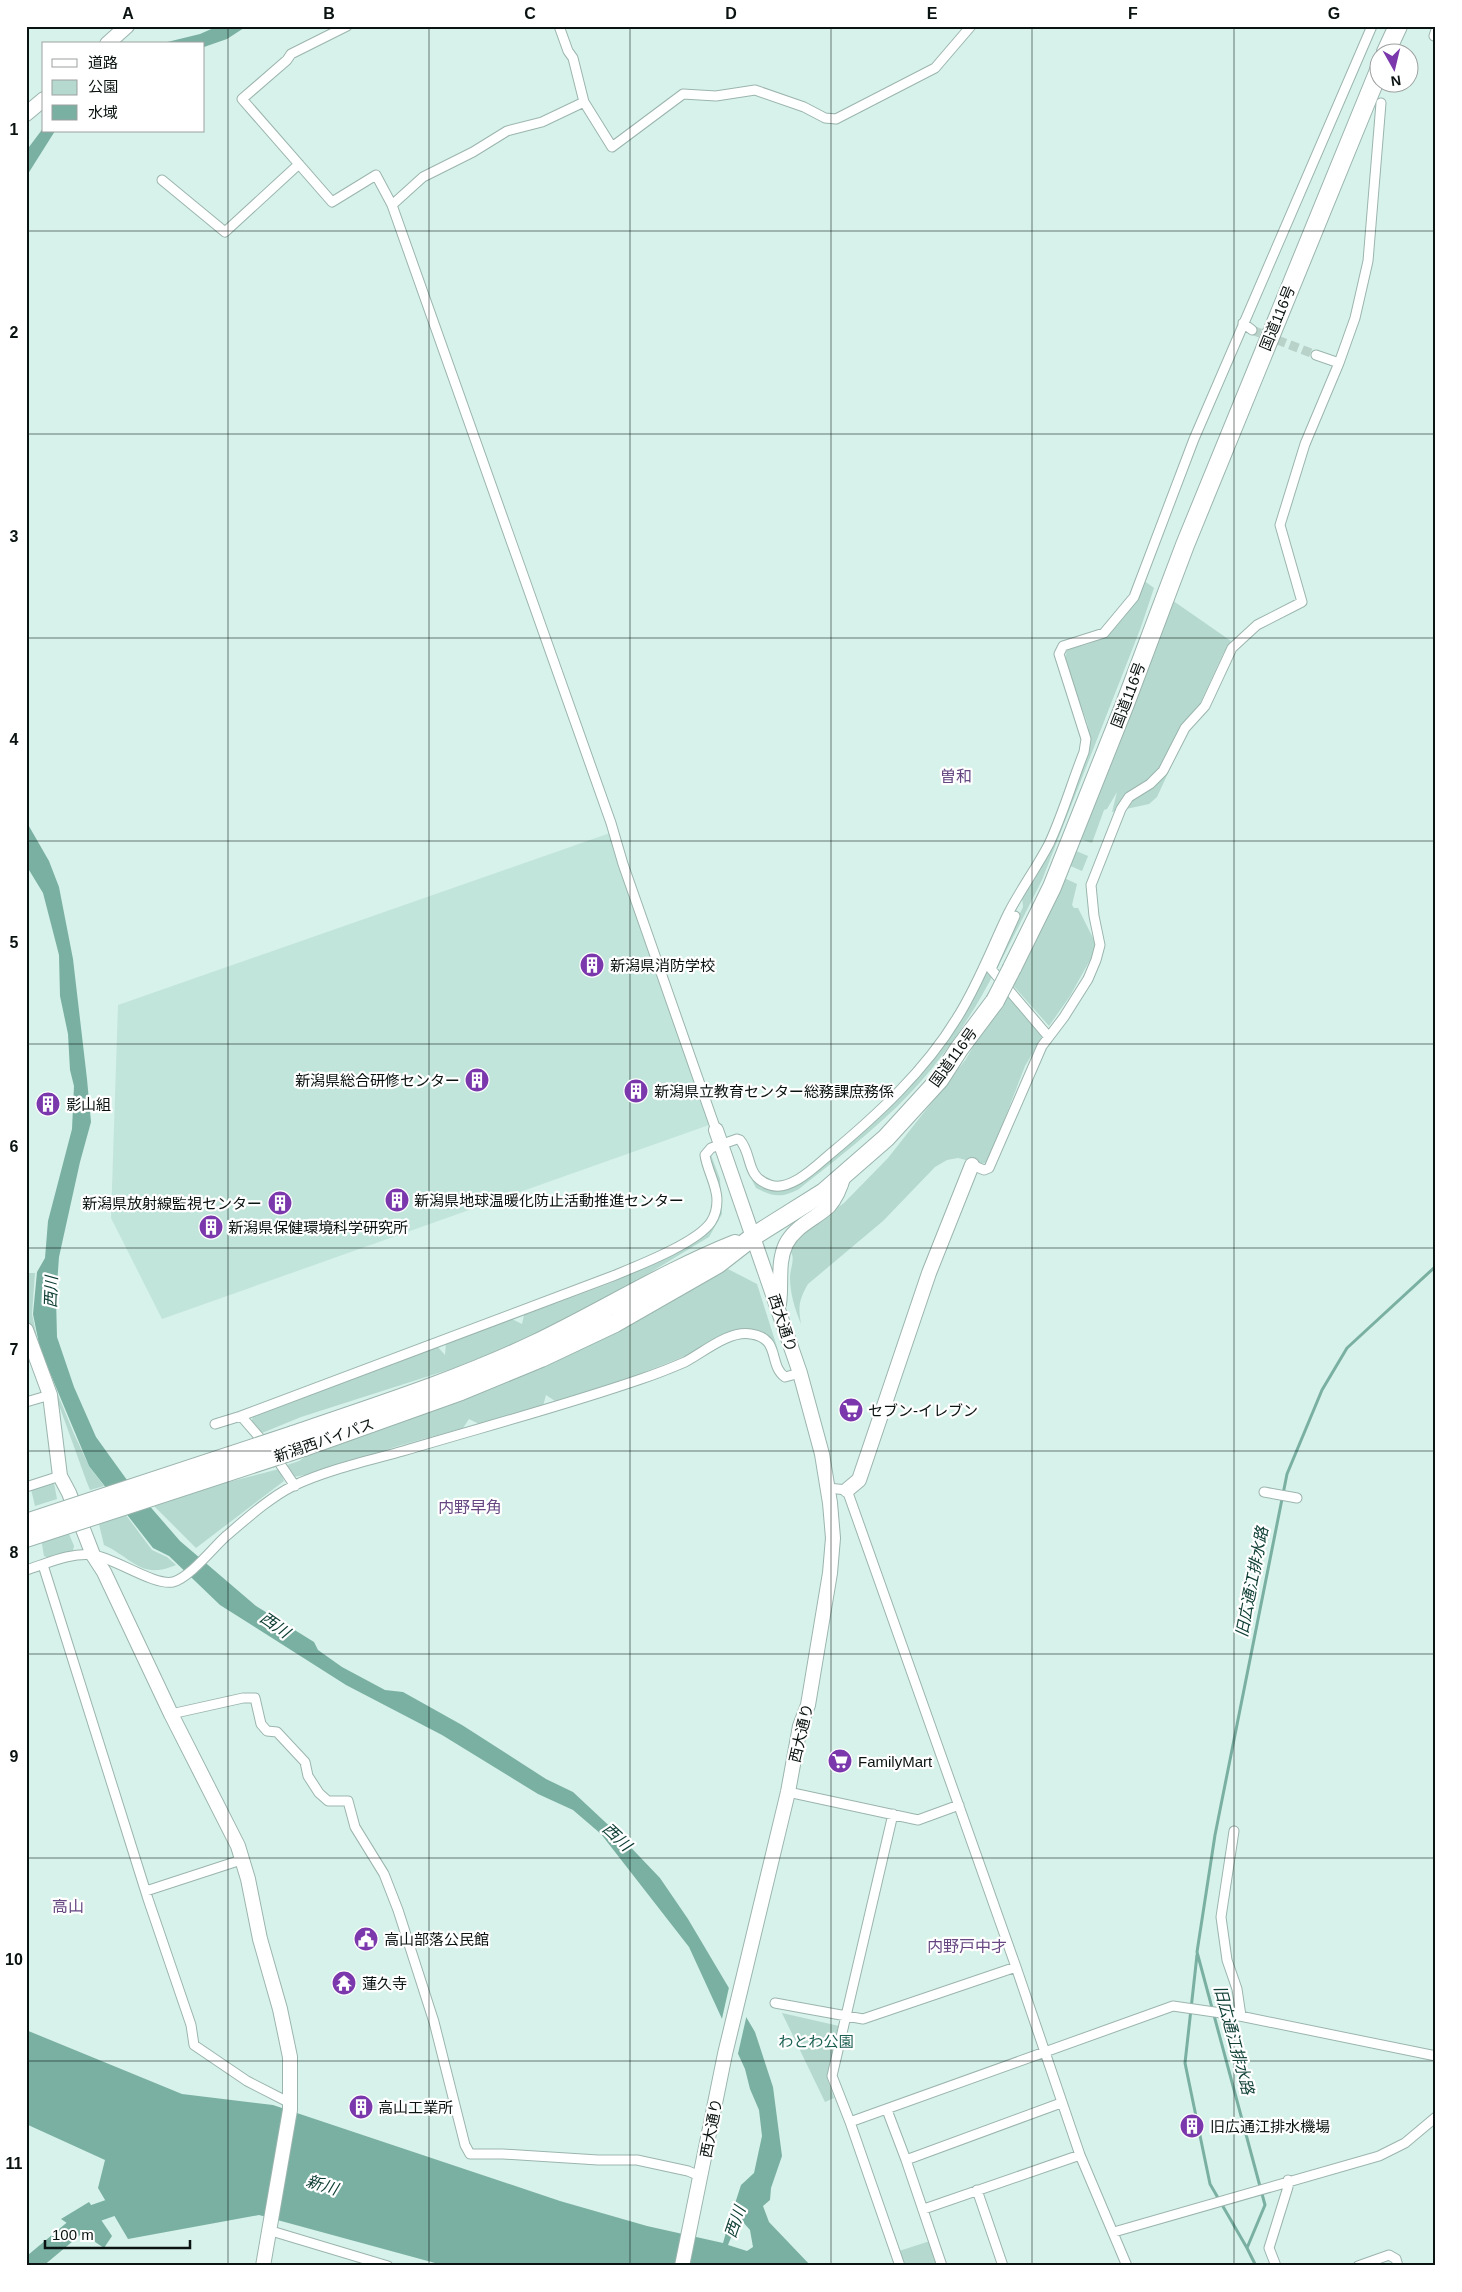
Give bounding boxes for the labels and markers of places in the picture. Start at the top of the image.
building icon: 新潟県消防学校 [579,952,605,978]
place label: 新潟県消防学校 [610,957,715,974]
building icon: 新潟県総合研修センター [464,1067,490,1093]
place label: 新潟県総合研修センター [295,1072,460,1089]
building icon: 新潟県立教育センター総務課庶務係 [623,1078,649,1104]
place label: 新潟県立教育センター総務課庶務係 [654,1083,894,1100]
building icon: 影山組 [35,1091,61,1117]
place label: 影山組 [66,1096,111,1113]
building icon: 新潟県地球温暖化防止活動推進センター [384,1187,410,1213]
building icon: 新潟県放射線監視センター [267,1190,293,1216]
place label: 新潟県地球温暖化防止活動推進センター [414,1192,684,1209]
place label: 新潟県放射線監視センター [82,1195,262,1212]
building icon: 新潟県保健環境科学研究所 [198,1214,224,1240]
place label: 新潟県保健環境科学研究所 [228,1219,408,1236]
supermarket icon: セブン-イレブン [838,1397,864,1423]
place label: セブン-イレブン [868,1402,978,1419]
supermarket icon: FamilyMart [827,1748,853,1774]
place label: FamilyMart [858,1753,933,1770]
public building icon: 高山部落公民館 [353,1926,379,1952]
place label: 高山部落公民館 [384,1931,489,1948]
temple icon: 蓮久寺 [331,1970,357,1996]
place label: 蓮久寺 [362,1975,407,1992]
building icon: 高山工業所 [348,2094,374,2120]
place label: 高山工業所 [378,2099,453,2116]
building icon: 旧広通江排水機場 [1179,2113,1205,2139]
place label: 旧広通江排水機場 [1210,2118,1330,2135]

